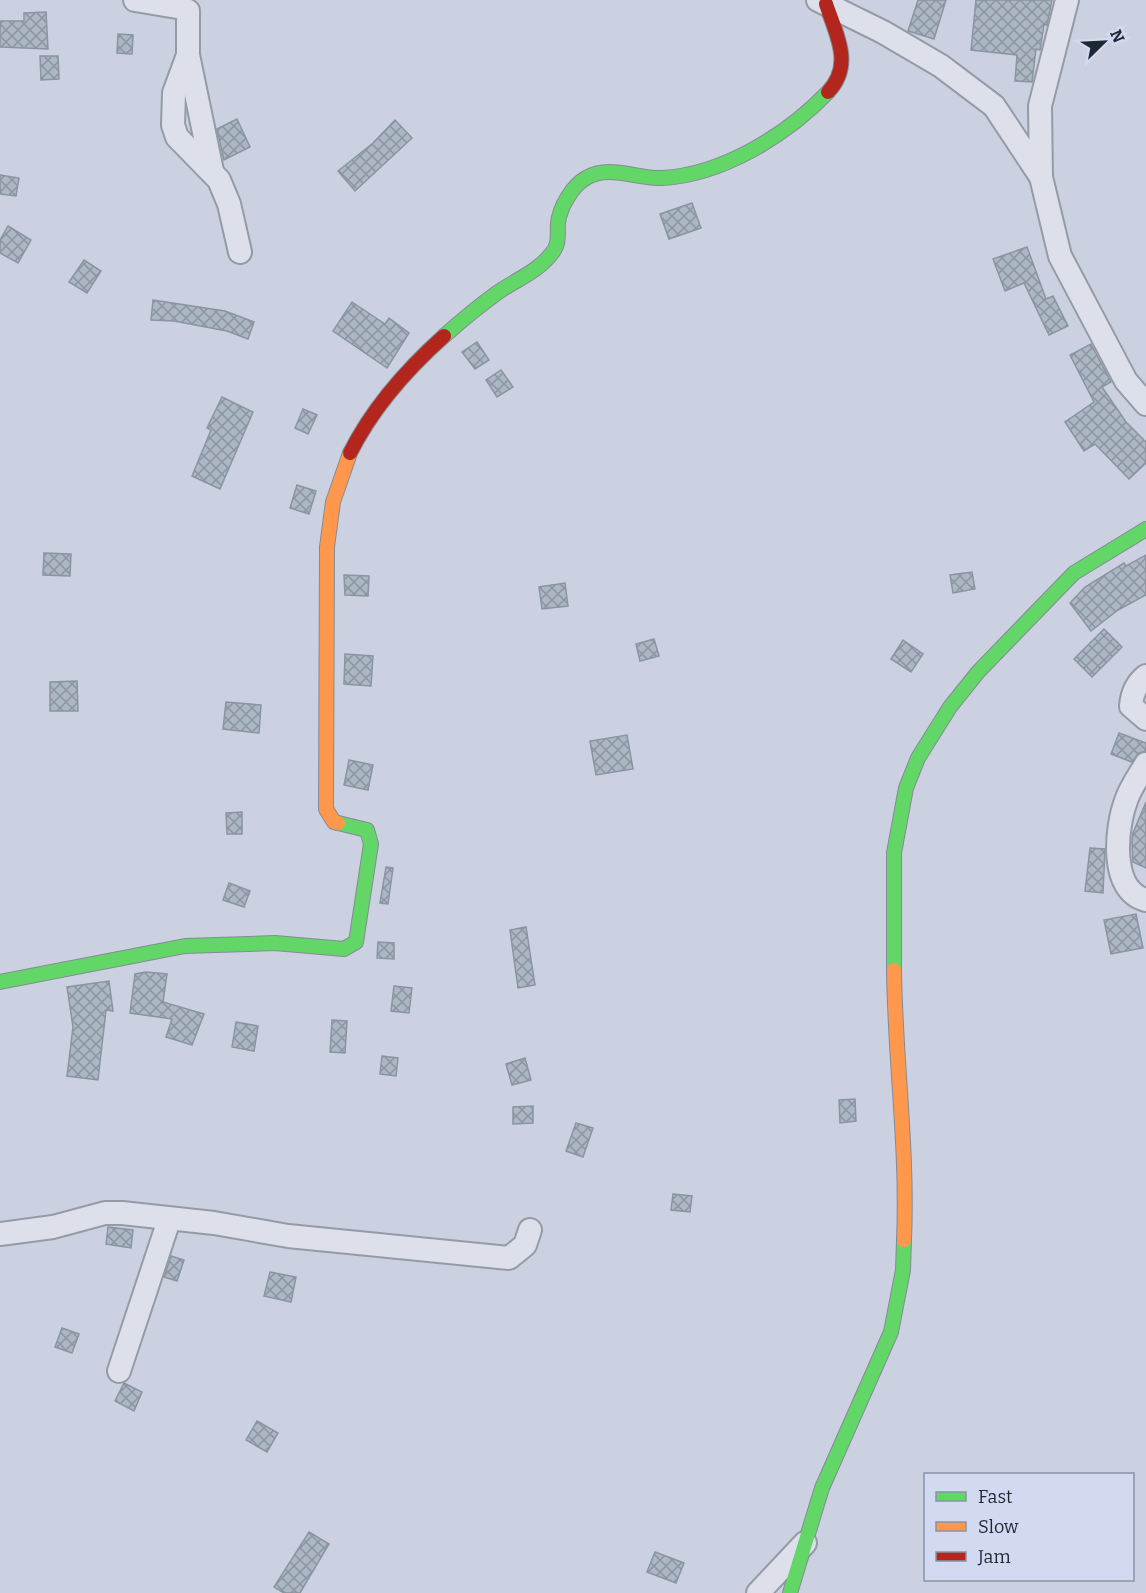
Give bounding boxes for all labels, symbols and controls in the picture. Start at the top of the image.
north arrow [1074,12,1134,72]
text: N [1106,27,1128,46]
legend [924,1473,1134,1581]
text: Fast [978,1486,1013,1508]
text: Slow [978,1516,1019,1538]
text: Jam [977,1546,1011,1568]

